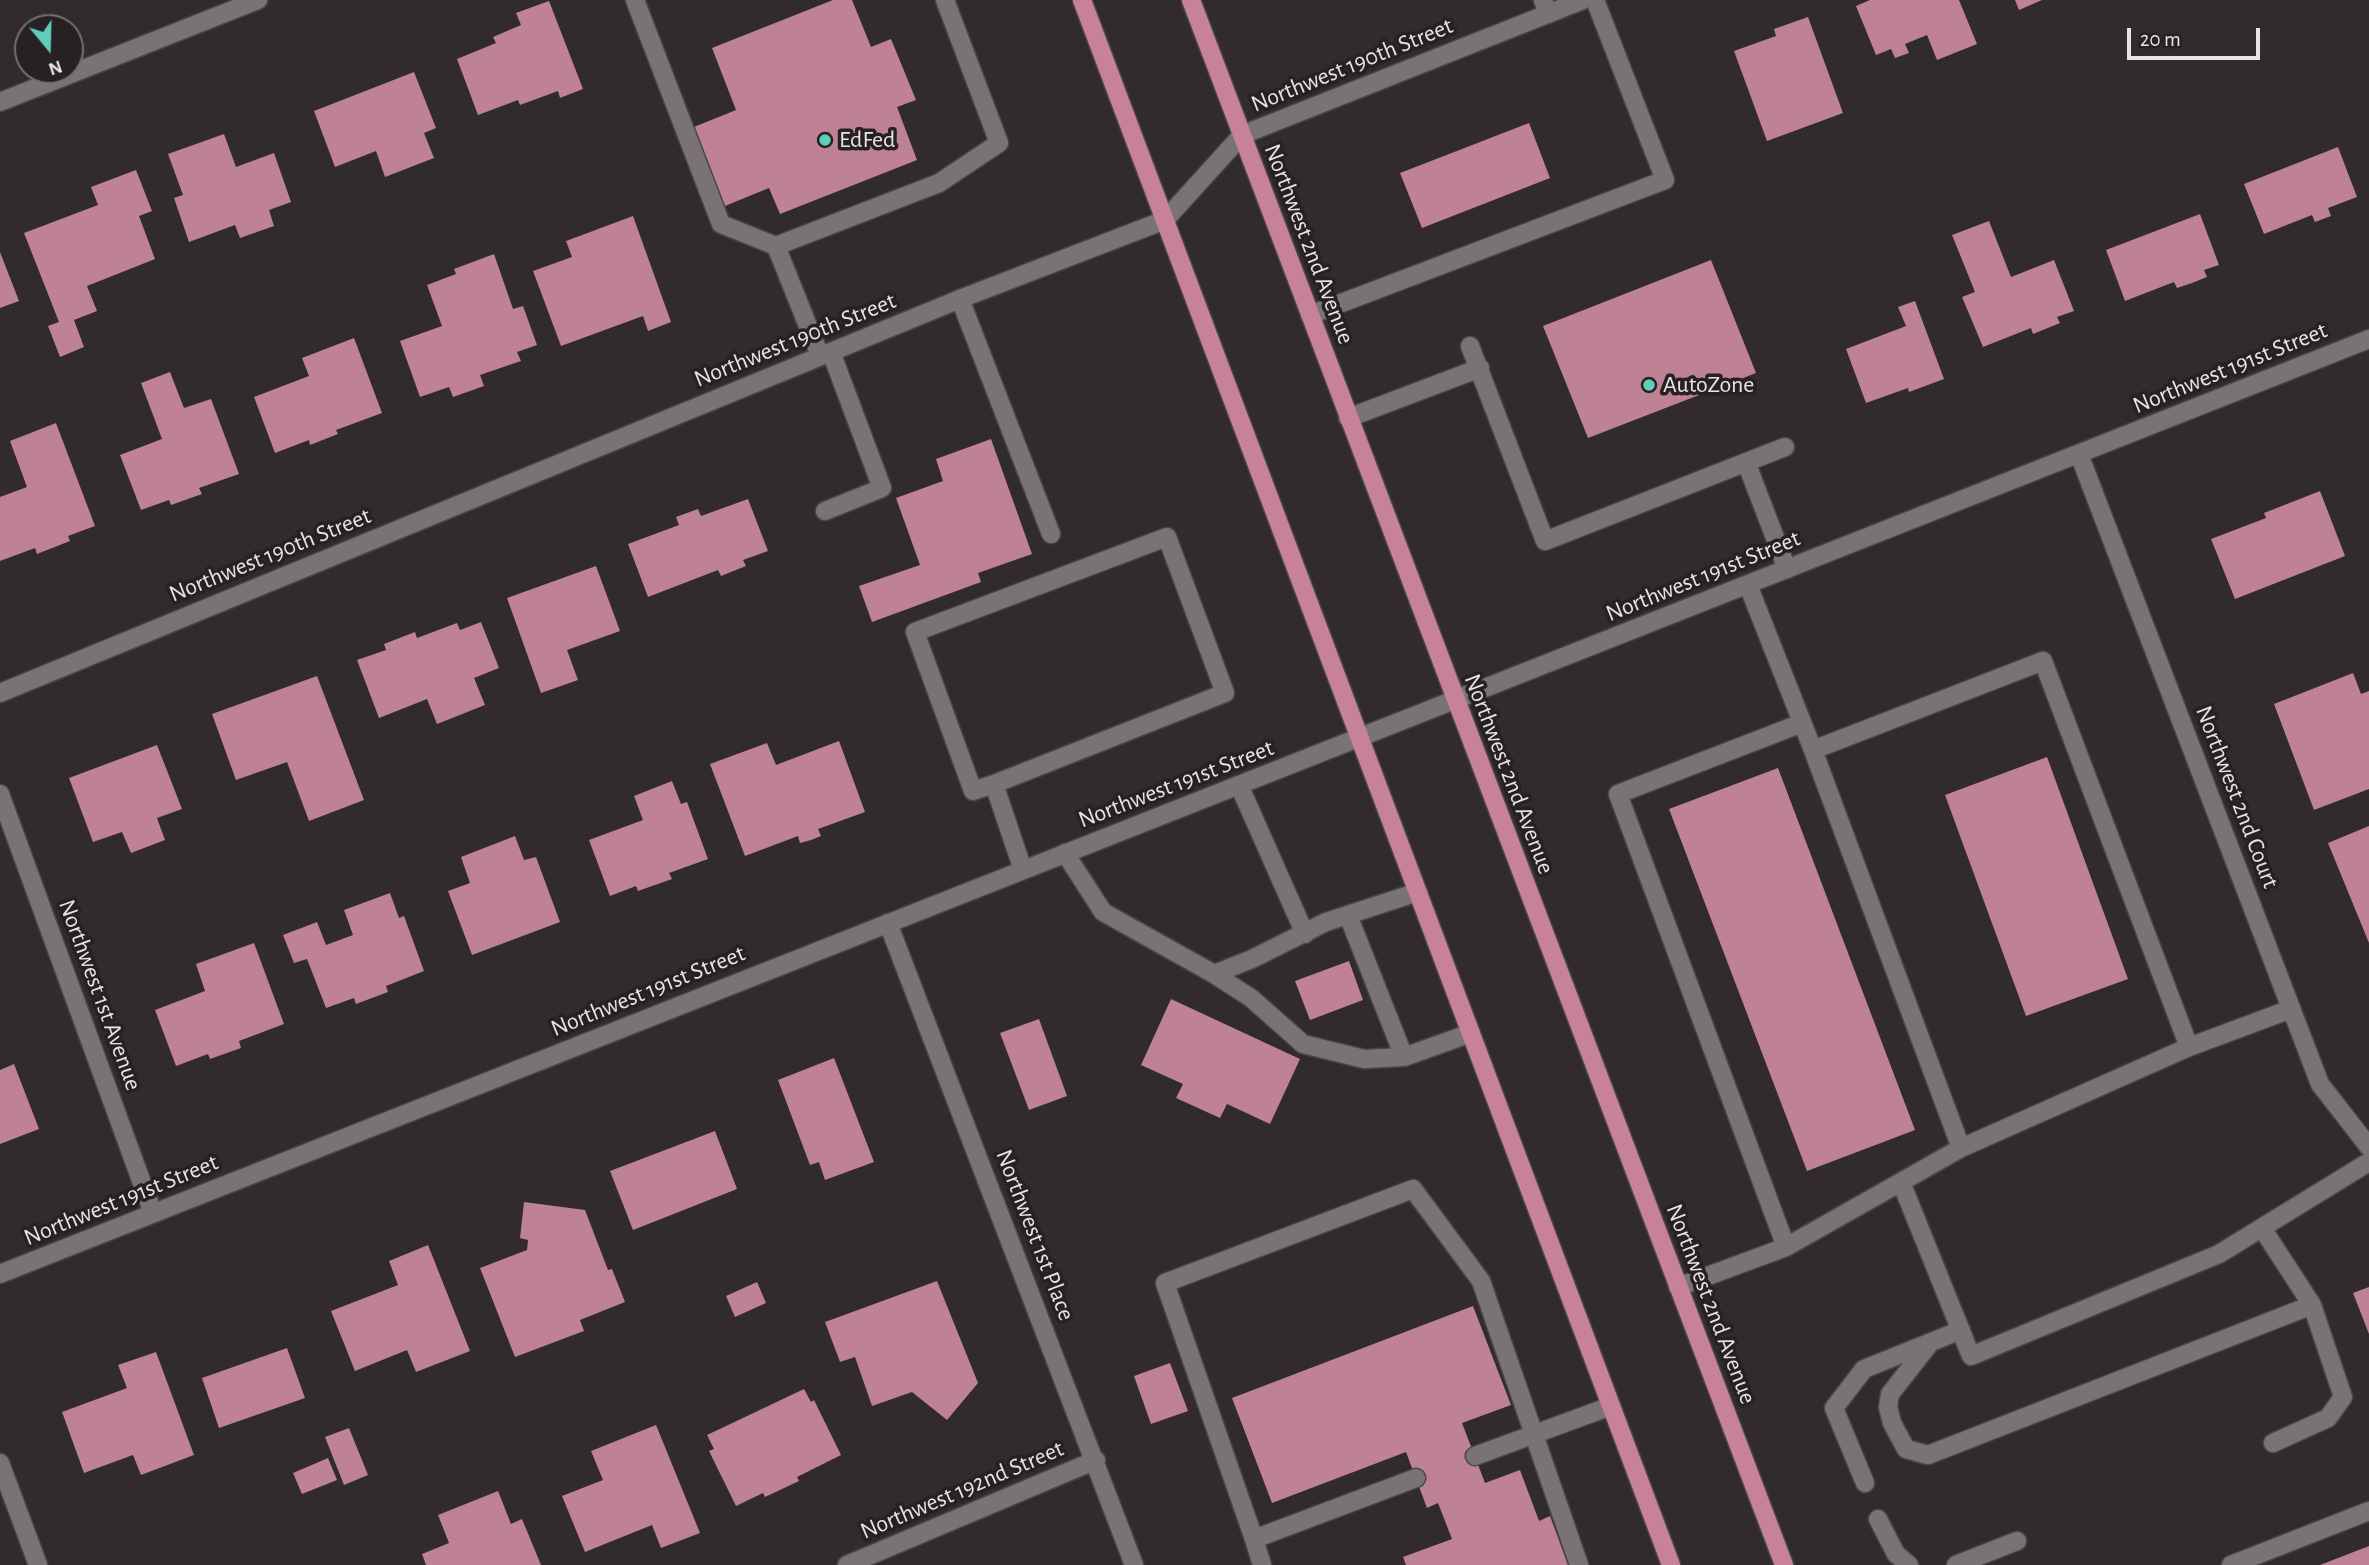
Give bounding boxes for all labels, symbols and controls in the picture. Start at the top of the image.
street label: Northwest 190th Street [1247,11,1457,119]
north arrow [14,14,84,84]
scale bar [2131,14,2264,58]
text: 20 m [2140,29,2181,50]
text: N [46,56,65,79]
place label: EdFed [839,126,895,154]
marker: EdFed [817,132,833,148]
street label: Northwest 2nd Avenue [1258,140,1360,348]
street label: Northwest 190th Street [690,286,900,394]
street label: Northwest 191st Street [2129,316,2331,420]
place label: AutoZone [1663,371,1754,399]
marker: AutoZone [1641,377,1657,393]
street label: Northwest 190th Street [165,501,375,609]
street label: Northwest 191st Street [1602,524,1804,628]
street label: Northwest 2nd Avenue [1458,670,1560,878]
street label: Northwest 2nd Court [2189,702,2285,892]
street label: Northwest 191st Street [1074,733,1278,835]
street label: Northwest 1st Avenue [52,896,148,1094]
street label: Northwest 191st Street [547,939,749,1043]
street label: Northwest 1st Place [989,1145,1081,1325]
street label: Northwest 191st Street [20,1148,222,1252]
street label: Northwest 2nd Avenue [1660,1200,1762,1408]
street label: Northwest 192nd Street [856,1434,1068,1546]

